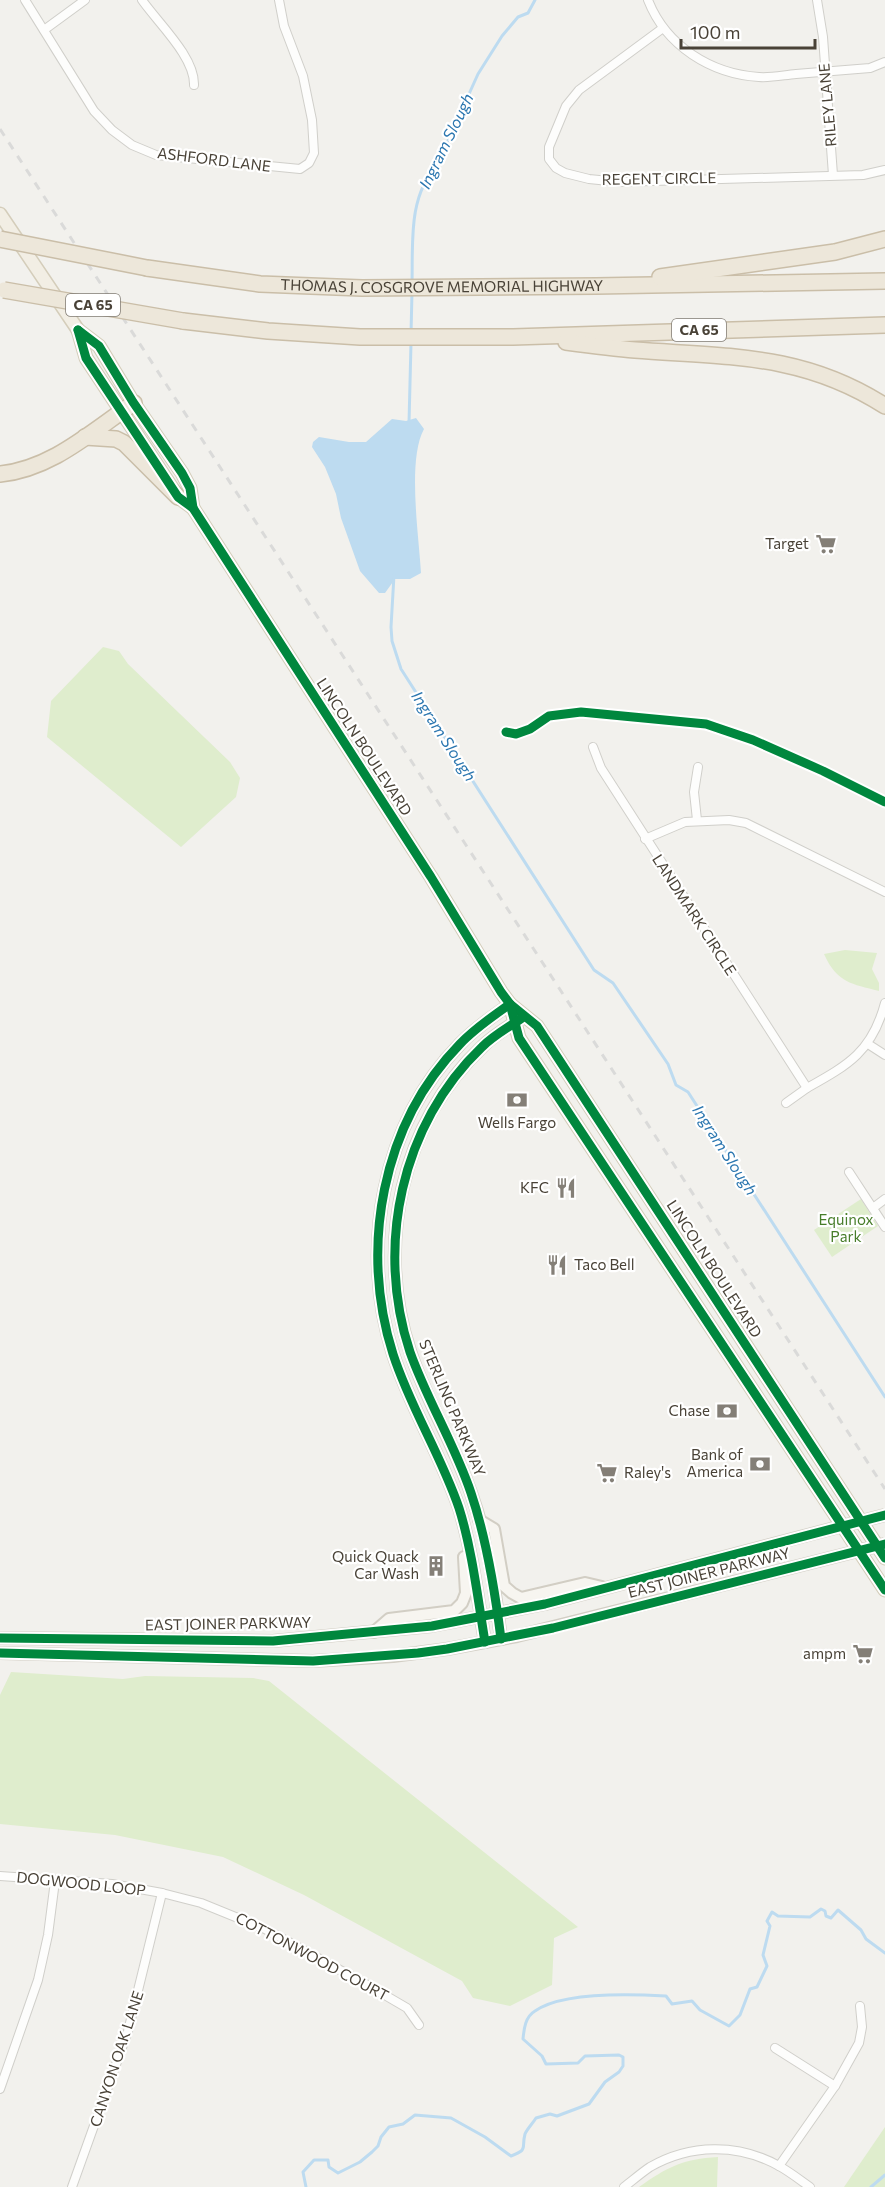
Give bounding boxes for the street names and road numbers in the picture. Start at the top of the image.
street label: RILEY LANE [814,63,840,147]
street label: ASHFORD LANE [156,143,272,175]
street label: REGENT CIRCLE [601,168,717,188]
street label: THOMAS J. COSGROVE MEMORIAL HIGHWAY [280,275,604,296]
road number: CA 65 [66,294,120,316]
road number: CA 65 [672,319,726,341]
street label: LINCOLN BOULEVARD [314,674,416,819]
street label: LANDMARK CIRCLE [649,851,741,978]
street label: LINCOLN BOULEVARD [664,1196,766,1341]
street label: STERLING PARKWAY [416,1336,490,1479]
street label: EAST JOINER PARKWAY [626,1543,792,1601]
street label: EAST JOINER PARKWAY [145,1613,312,1633]
street label: DOGWOOD LOOP [16,1867,147,1899]
street label: COTTONWOOD COURT [233,1908,392,2004]
street label: CANYON OAK LANE [86,1988,147,2129]

